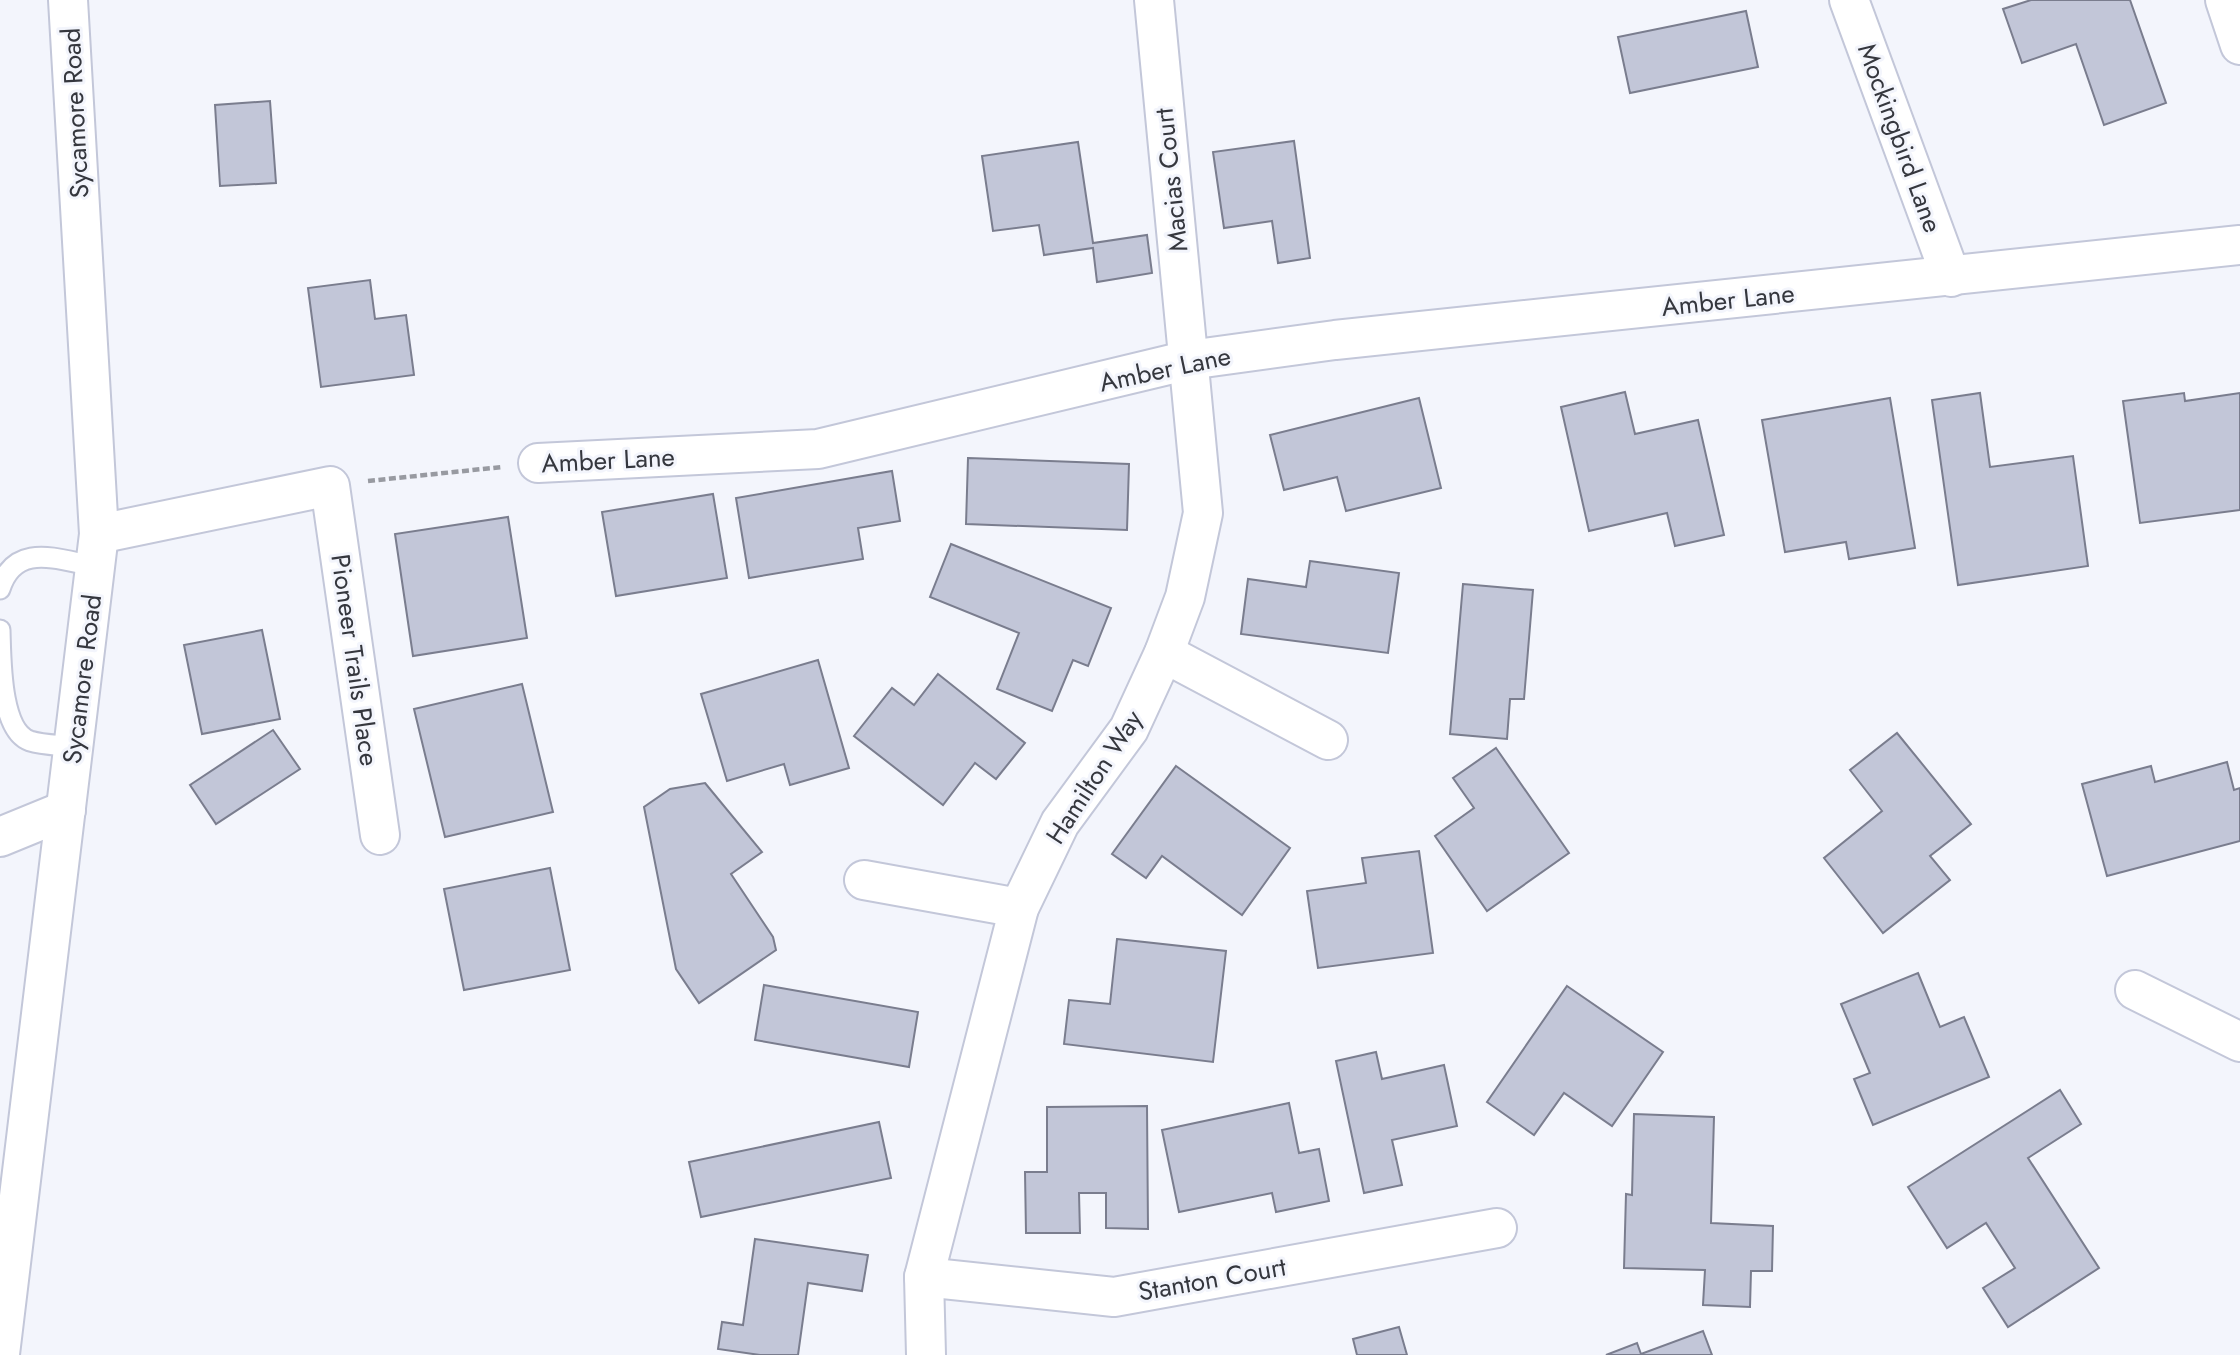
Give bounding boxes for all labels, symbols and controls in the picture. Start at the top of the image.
street label: Sycamore Road [52,27,98,199]
street label: Mockingbird Lane [1848,38,1952,238]
street label: Macias Court [1144,105,1197,254]
street label: Amber Lane [1660,274,1796,326]
street label: Amber Lane [1096,337,1234,401]
street label: Amber Lane [540,438,676,482]
street label: Pioneer Trails Place [321,552,389,768]
street label: Sycamore Road [53,592,111,766]
street label: Hamilton Way [1036,702,1152,851]
street label: Stanton Court [1135,1247,1290,1311]

